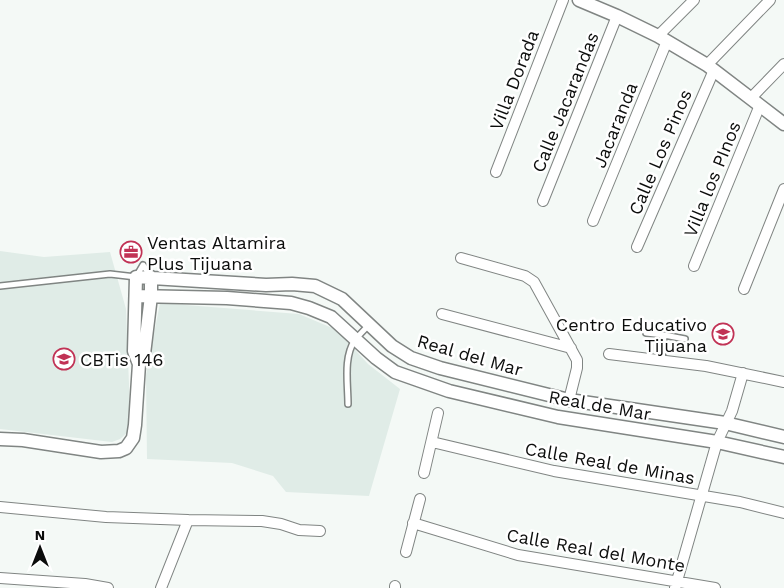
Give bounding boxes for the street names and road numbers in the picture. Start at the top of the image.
street label: Villa Dorada [485,27,543,133]
street label: Calle Jacarandas [527,29,603,175]
street label: Jacaranda [588,79,642,171]
street label: Calle Los Pinos [624,86,696,218]
street label: Villa los PInos [679,118,745,240]
street label: Real del Mar [415,330,525,380]
street label: Real de Mar [547,386,653,424]
street label: Calle Real de Minas [523,438,697,488]
street label: Calle Real del Monte [505,524,687,576]

